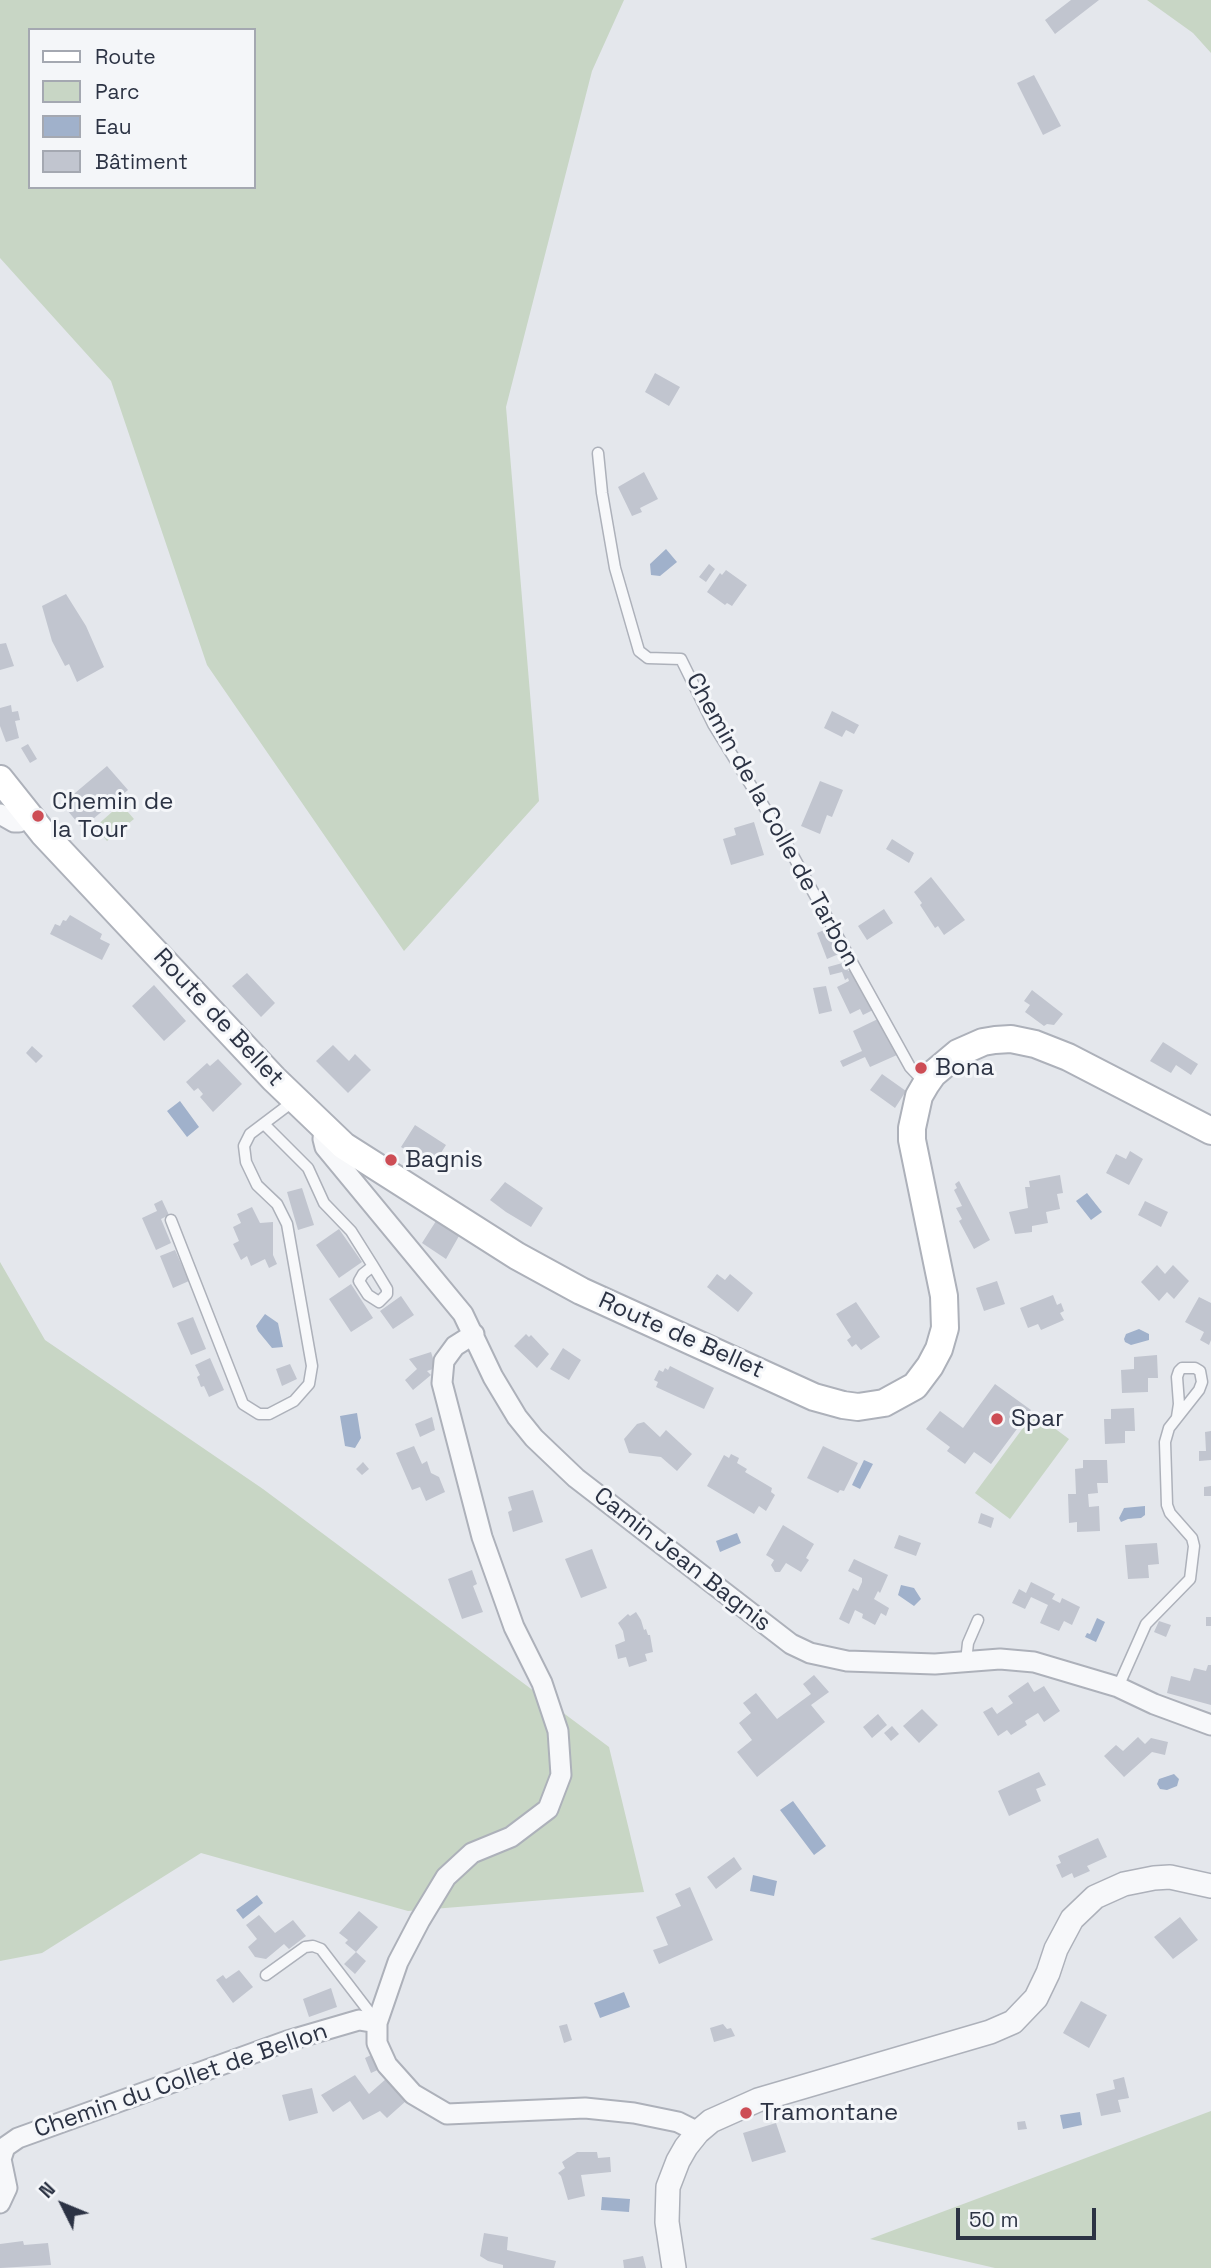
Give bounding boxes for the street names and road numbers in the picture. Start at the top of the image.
street label: Chemin de la Colle de Tarbon [679,668,865,972]
street label: Route de Bellet [147,943,289,1093]
street label: Route de Bellet [594,1287,768,1385]
street label: Camin Jean Bagnis [588,1482,776,1638]
street label: Chemin du Collet de Bellon [31,2017,331,2145]

